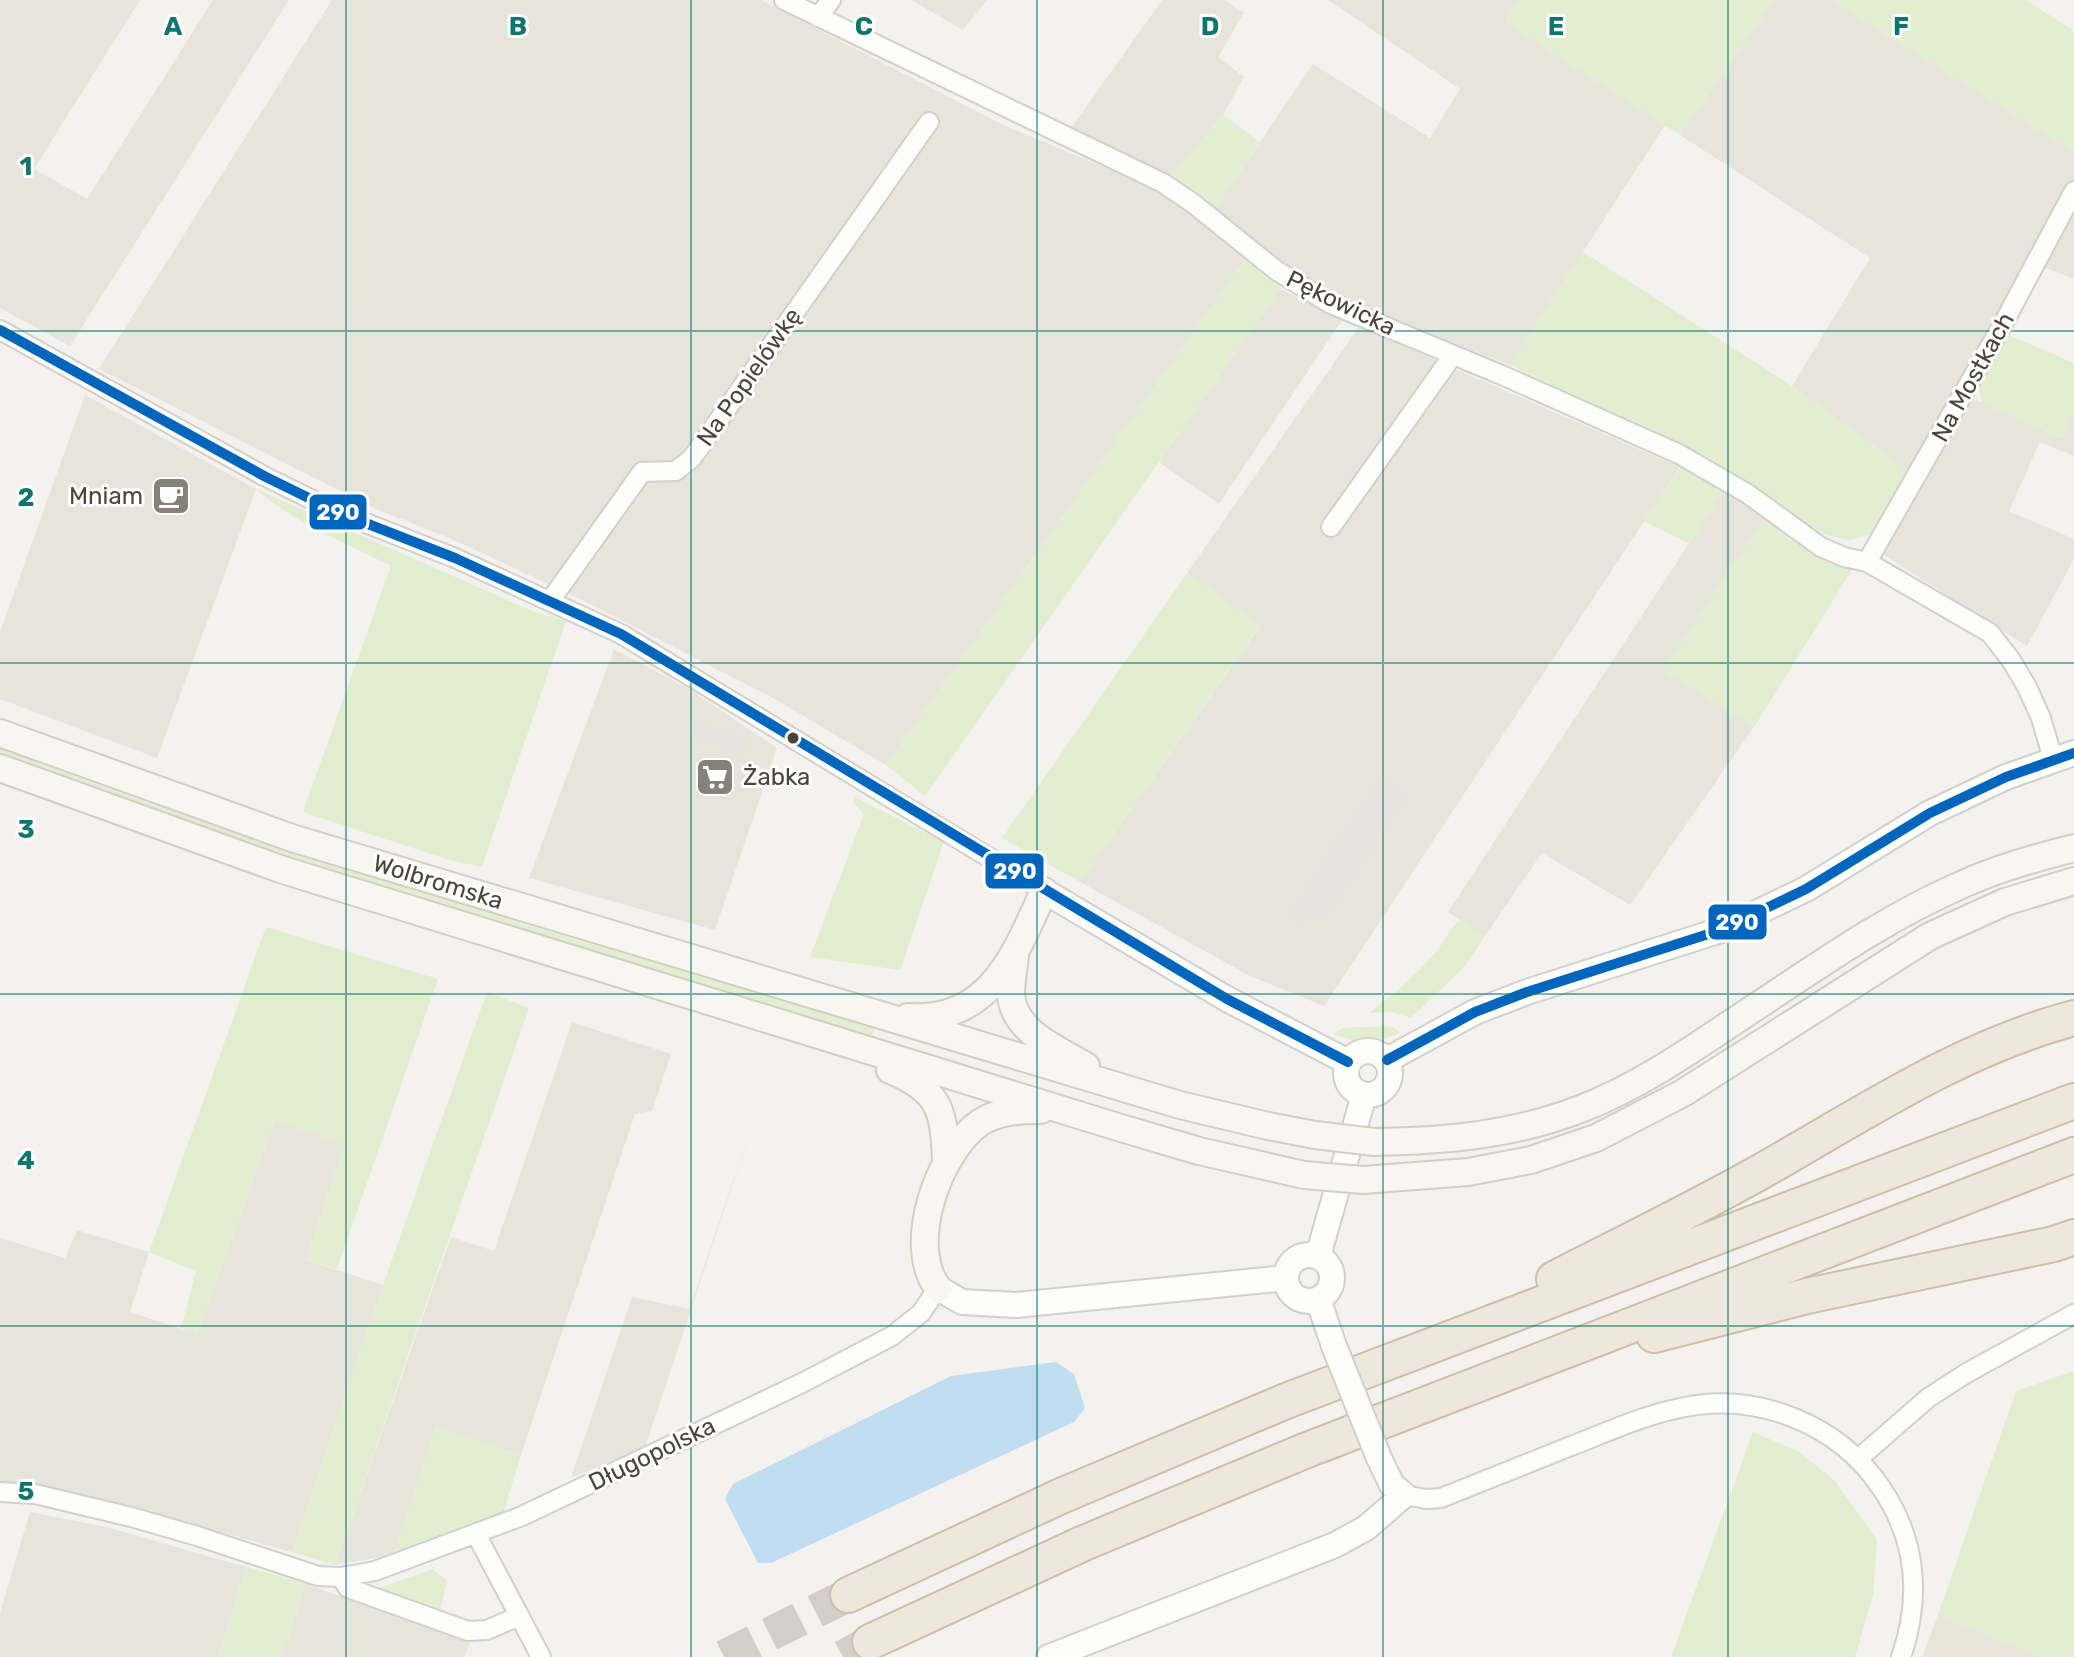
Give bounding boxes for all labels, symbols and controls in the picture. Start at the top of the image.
text: A [164,11,183,42]
text: B [509,11,527,42]
text: C [855,11,873,42]
text: D [1201,11,1219,42]
text: E [1548,11,1564,42]
text: F [1893,11,1909,42]
text: 1 [20,151,32,182]
street label: Pękowicka [1282,265,1400,341]
street label: Na Popielówkę [691,303,807,451]
street label: Na Mostkach [1926,307,2020,447]
cafe icon: Mniam [150,475,192,517]
text: 2 [18,482,34,513]
place label: Mniam [69,482,143,510]
line badge: 290 [308,493,368,531]
text: 290 [316,499,360,526]
unlabelled marker [785,730,801,746]
supermarket icon: Żabka [694,756,736,798]
place label: Żabka [743,763,810,791]
text: 3 [17,814,35,845]
street label: Wolbromska [370,849,506,915]
line badge: 290 [984,852,1045,890]
text: 290 [993,858,1037,885]
line badge: 290 [1707,903,1768,941]
text: 290 [1715,909,1759,936]
text: 4 [17,1145,35,1176]
street label: Długopolska [584,1411,720,1497]
text: 5 [18,1476,34,1507]

